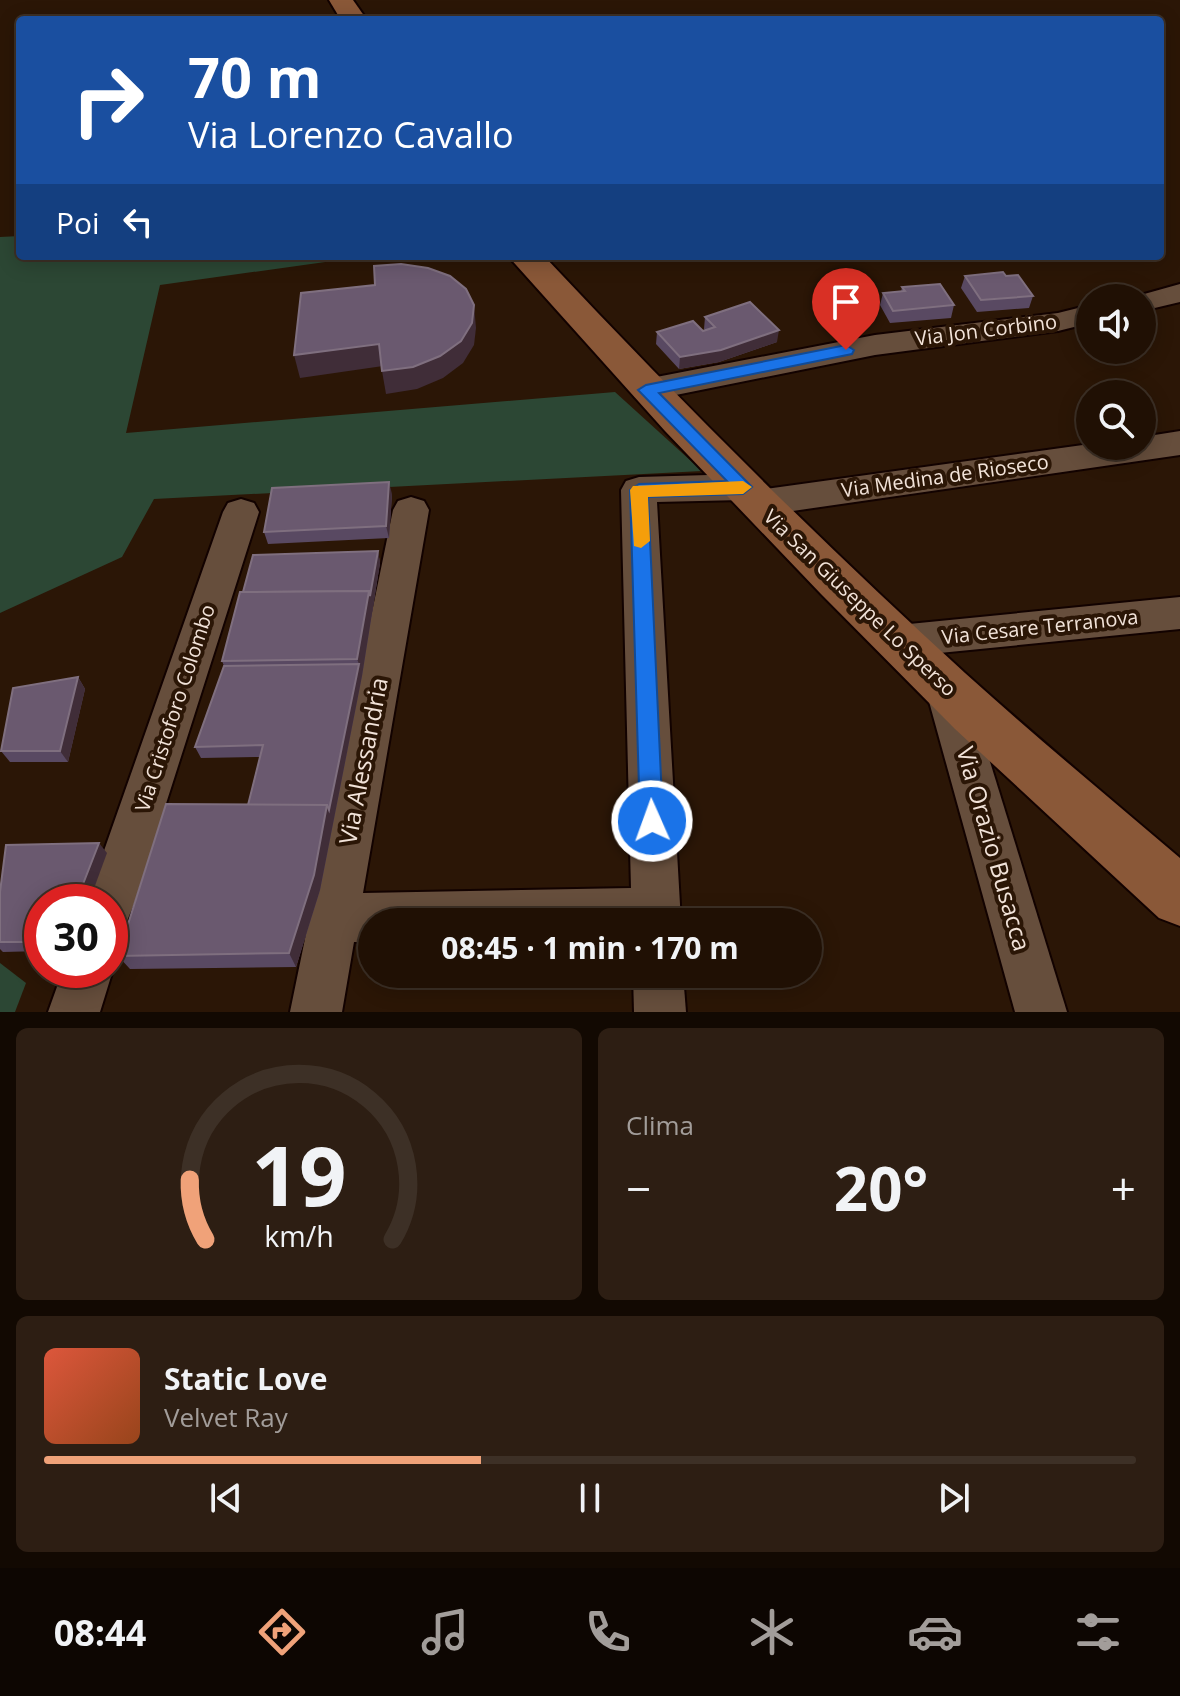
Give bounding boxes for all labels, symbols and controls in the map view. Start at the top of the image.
text: 70 m [188,38,322,114]
icon: right [56,48,160,152]
text: Via Lorenzo Cavallo [188,110,514,159]
icon: left [116,200,160,244]
text: Poi [56,202,100,243]
pin [812,268,880,350]
icon: arrive [824,280,868,324]
map controls [1076,284,1156,460]
button: sound [1076,284,1156,364]
street label: Via Jon Corbino [914,307,1058,352]
button: search [1076,380,1156,460]
street label: Via Medina de Rioseco [840,448,1050,503]
street label: Via San Giuseppe Lo Sperso [758,503,963,702]
street label: Via Cristoforo Colombo [128,601,221,815]
street label: Via Cesare Terranova [940,603,1140,650]
street label: Via Alessandria [330,674,395,847]
street label: Via Orazio Busacca [949,743,1039,955]
position arrow [610,779,694,863]
speed limit sign: 30 [24,884,128,988]
text: 08:45 · 1 min · 170 m [441,927,739,968]
text: Clima [626,1107,694,1143]
text: 19 [251,1117,347,1230]
text: 20° [834,1147,928,1229]
text: − [626,1158,651,1218]
text: + [1111,1158,1136,1218]
text: km/h [264,1216,334,1255]
text: Static Love [164,1358,327,1399]
text: Velvet Ray [164,1399,288,1435]
icon: previous [204,1476,248,1520]
icon: pause [568,1476,612,1520]
icon: next [932,1476,976,1520]
icon: directions [254,1604,310,1660]
icon: music [417,1604,473,1660]
icon: phone [580,1604,636,1660]
icon: climate [744,1604,800,1660]
icon: car [907,1604,963,1660]
icon: filters [1070,1604,1126,1660]
text: 08:44 [54,1608,146,1657]

